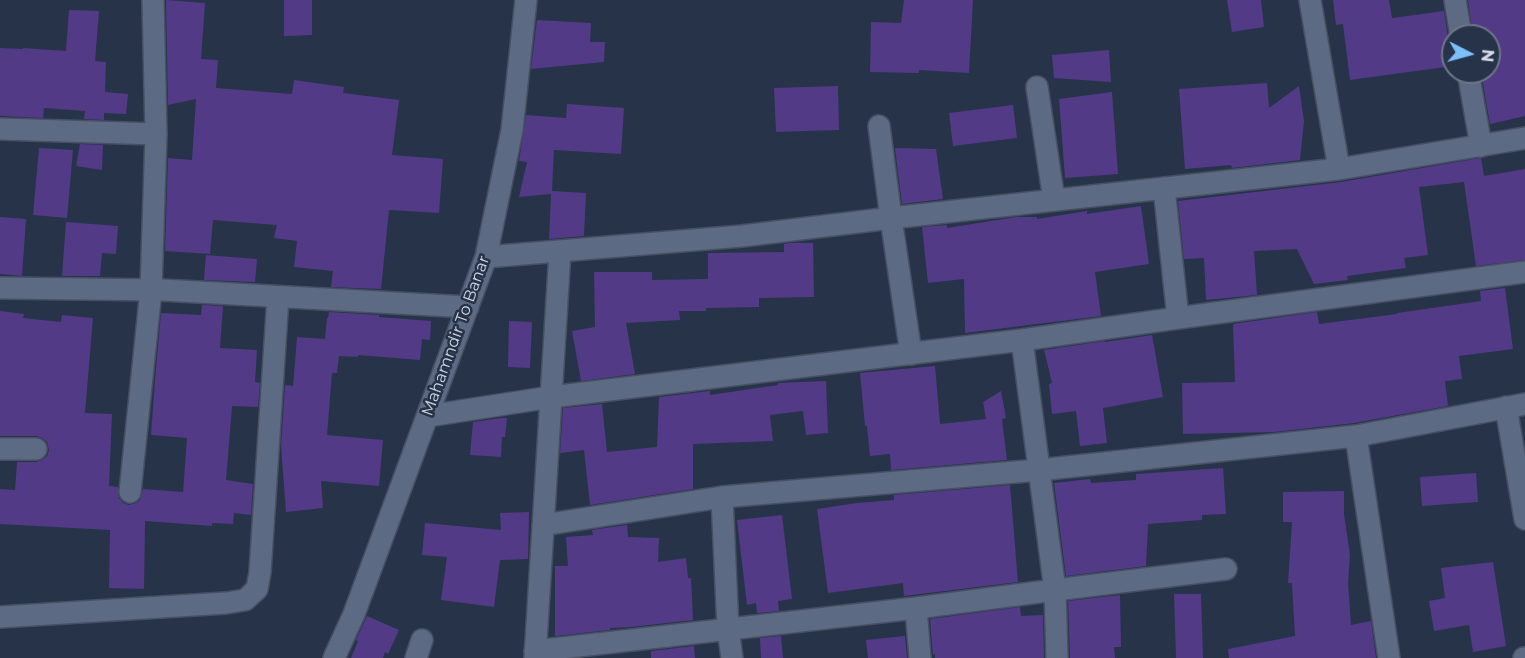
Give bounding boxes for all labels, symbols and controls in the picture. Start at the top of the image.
north arrow [1441,24,1501,84]
text: N [1477,48,1498,63]
street label: Mahamndir To Banar [418,253,494,419]

